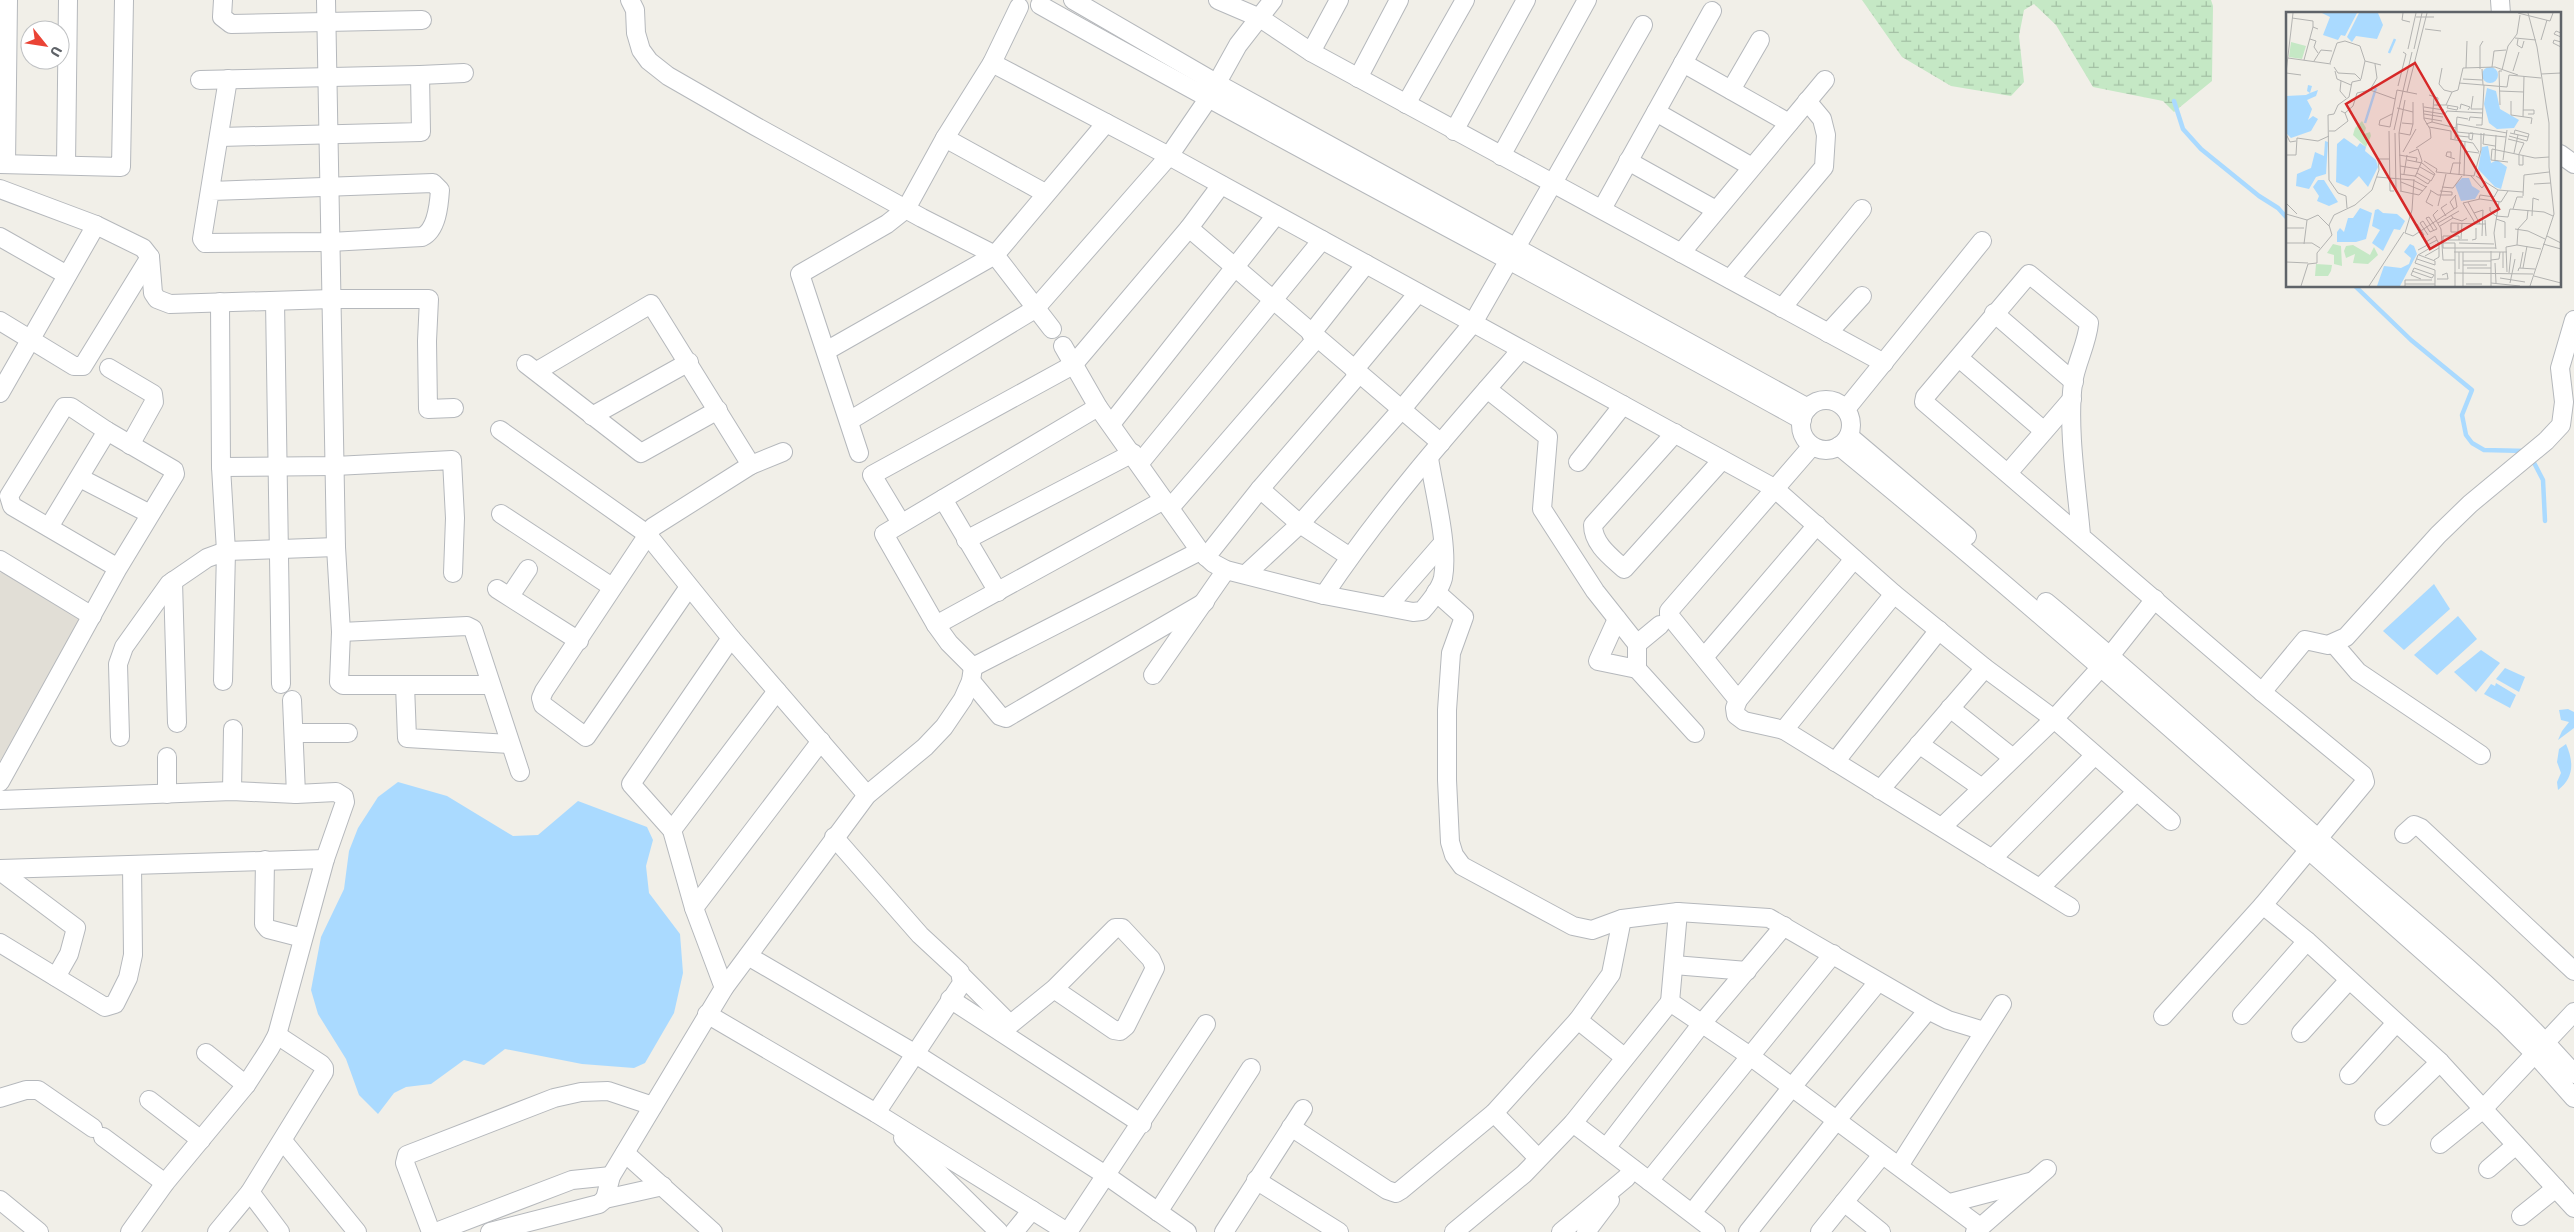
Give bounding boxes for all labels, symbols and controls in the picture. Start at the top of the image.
inset map [2286,12,2562,288]
north arrow [20,20,70,70]
text: U [46,43,66,60]

